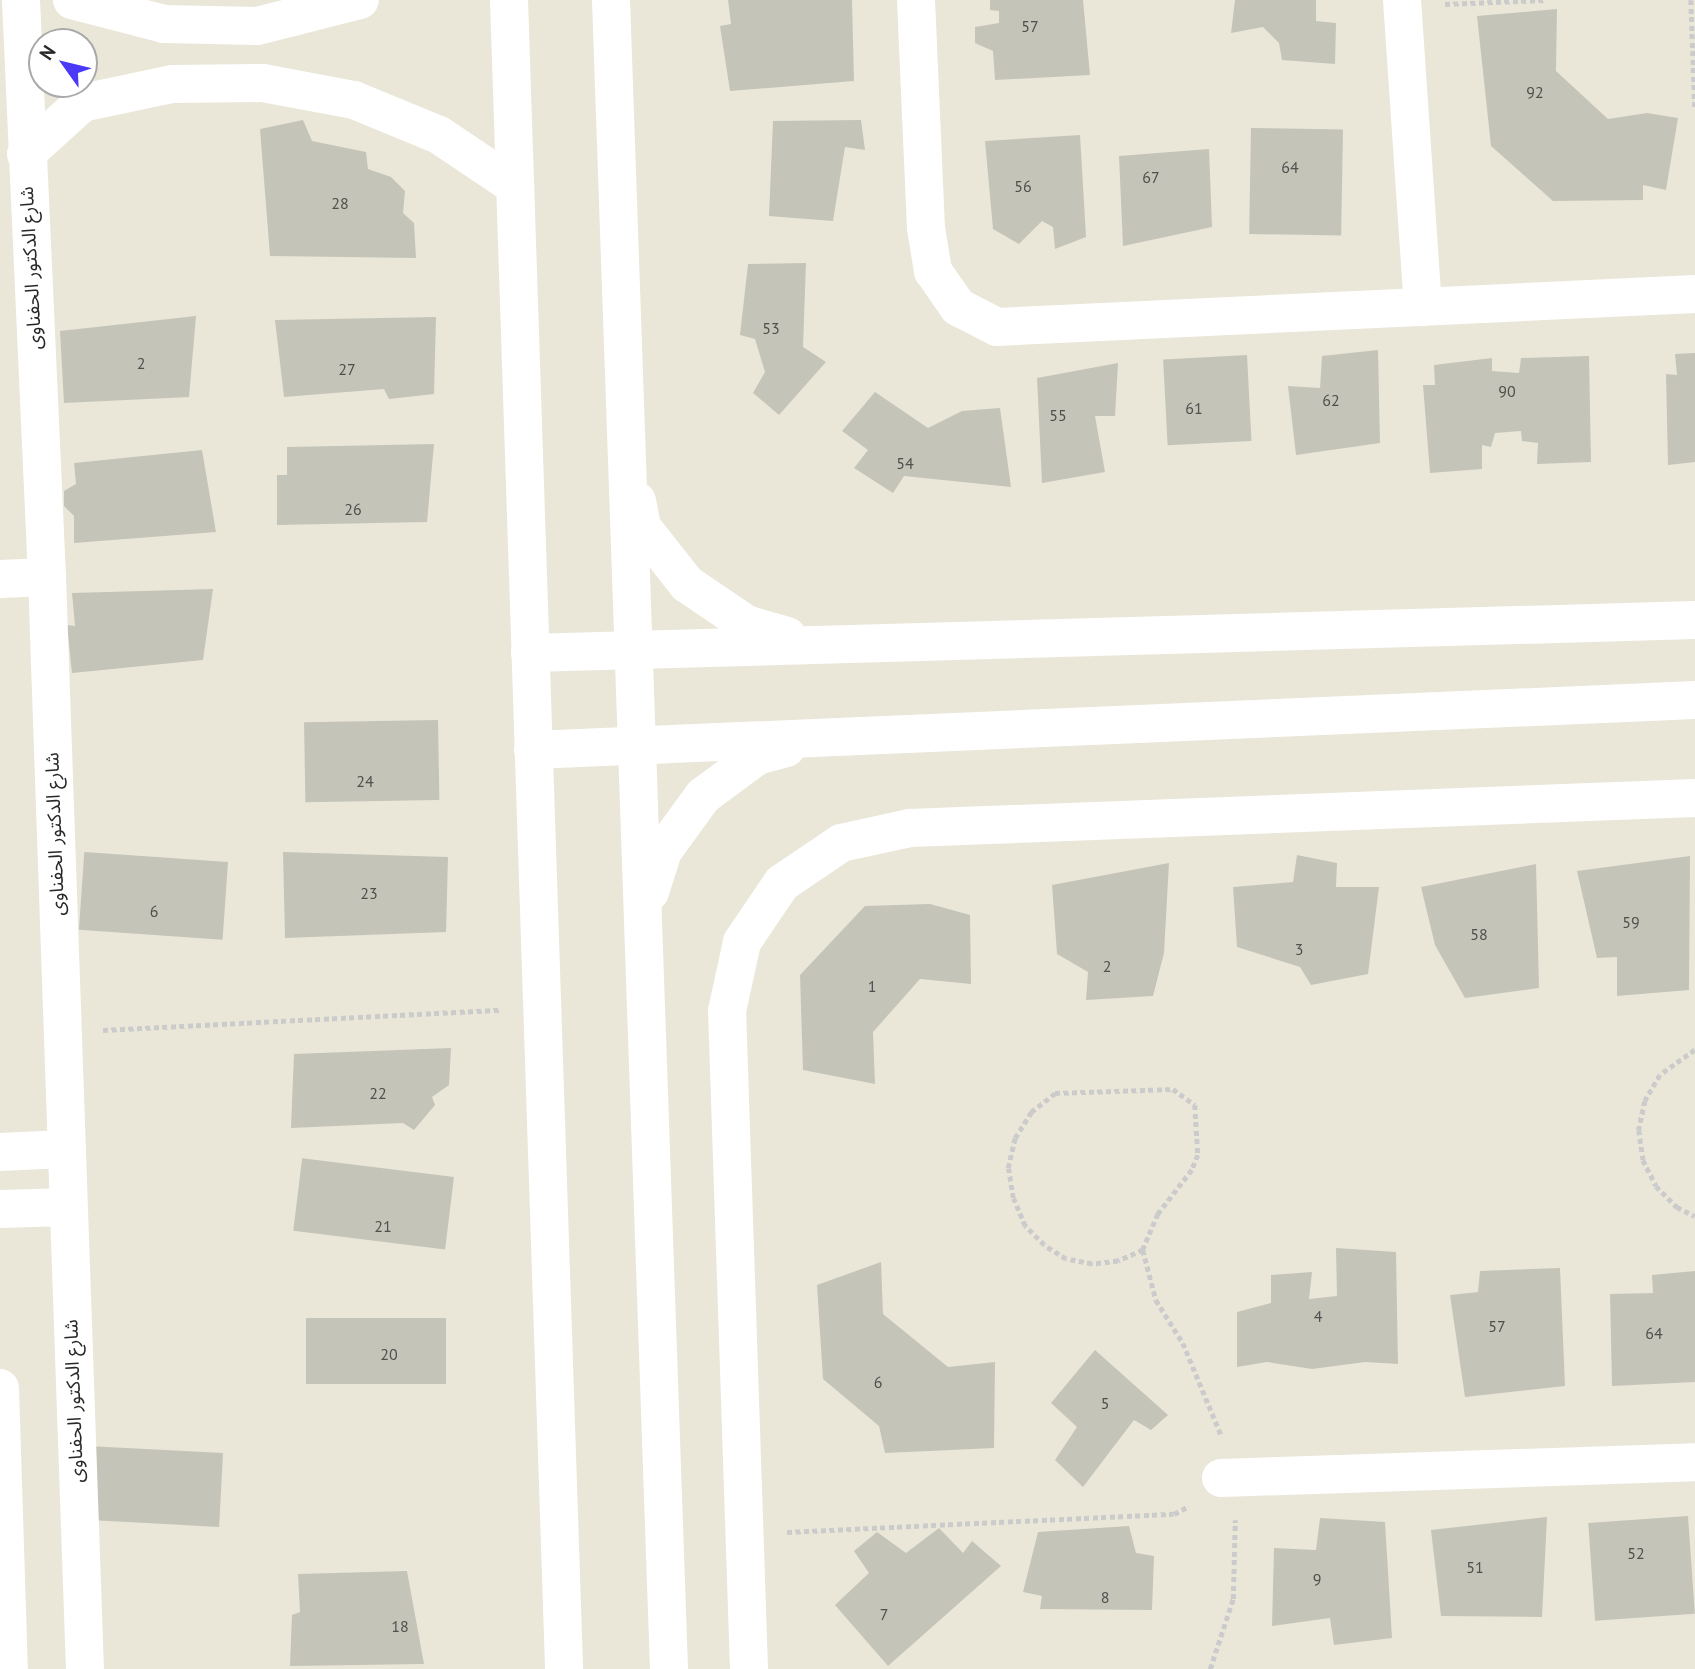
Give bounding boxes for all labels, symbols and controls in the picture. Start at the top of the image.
house number: 57 [1021,16,1039,36]
north arrow [28,28,98,98]
text: N [34,40,61,64]
house number: 92 [1526,82,1544,102]
house number: 64 [1281,157,1299,177]
house number: 67 [1142,167,1160,187]
house number: 56 [1014,176,1032,196]
street label: شارع الدكتور الحفناوى [15,186,47,350]
house number: 28 [331,193,349,213]
house number: 53 [762,318,780,338]
house number: 2 [137,353,145,373]
house number: 27 [338,359,356,379]
house number: 90 [1498,381,1516,401]
house number: 62 [1322,390,1340,410]
house number: 61 [1185,398,1203,418]
house number: 55 [1049,405,1067,425]
house number: 54 [896,453,914,473]
house number: 26 [344,499,362,519]
street label: شارع الدكتور الحفناوى [41,752,69,916]
house number: 24 [356,771,374,791]
house number: 23 [360,883,378,903]
house number: 6 [150,901,158,921]
house number: 59 [1622,912,1640,932]
house number: 58 [1470,924,1488,944]
house number: 3 [1295,939,1303,959]
house number: 2 [1103,956,1111,976]
house number: 1 [868,976,876,996]
house number: 22 [369,1083,387,1103]
house number: 21 [374,1216,392,1236]
house number: 4 [1314,1306,1322,1326]
house number: 57 [1488,1316,1506,1336]
street label: شارع الدكتور الحفناوى [60,1319,88,1483]
house number: 64 [1645,1323,1663,1343]
house number: 20 [380,1344,398,1364]
house number: 6 [874,1372,882,1392]
house number: 5 [1101,1393,1109,1413]
house number: 52 [1627,1543,1645,1563]
house number: 51 [1466,1557,1484,1577]
house number: 9 [1313,1569,1321,1589]
house number: 8 [1101,1587,1109,1607]
house number: 7 [880,1604,888,1624]
house number: 18 [391,1616,409,1636]

